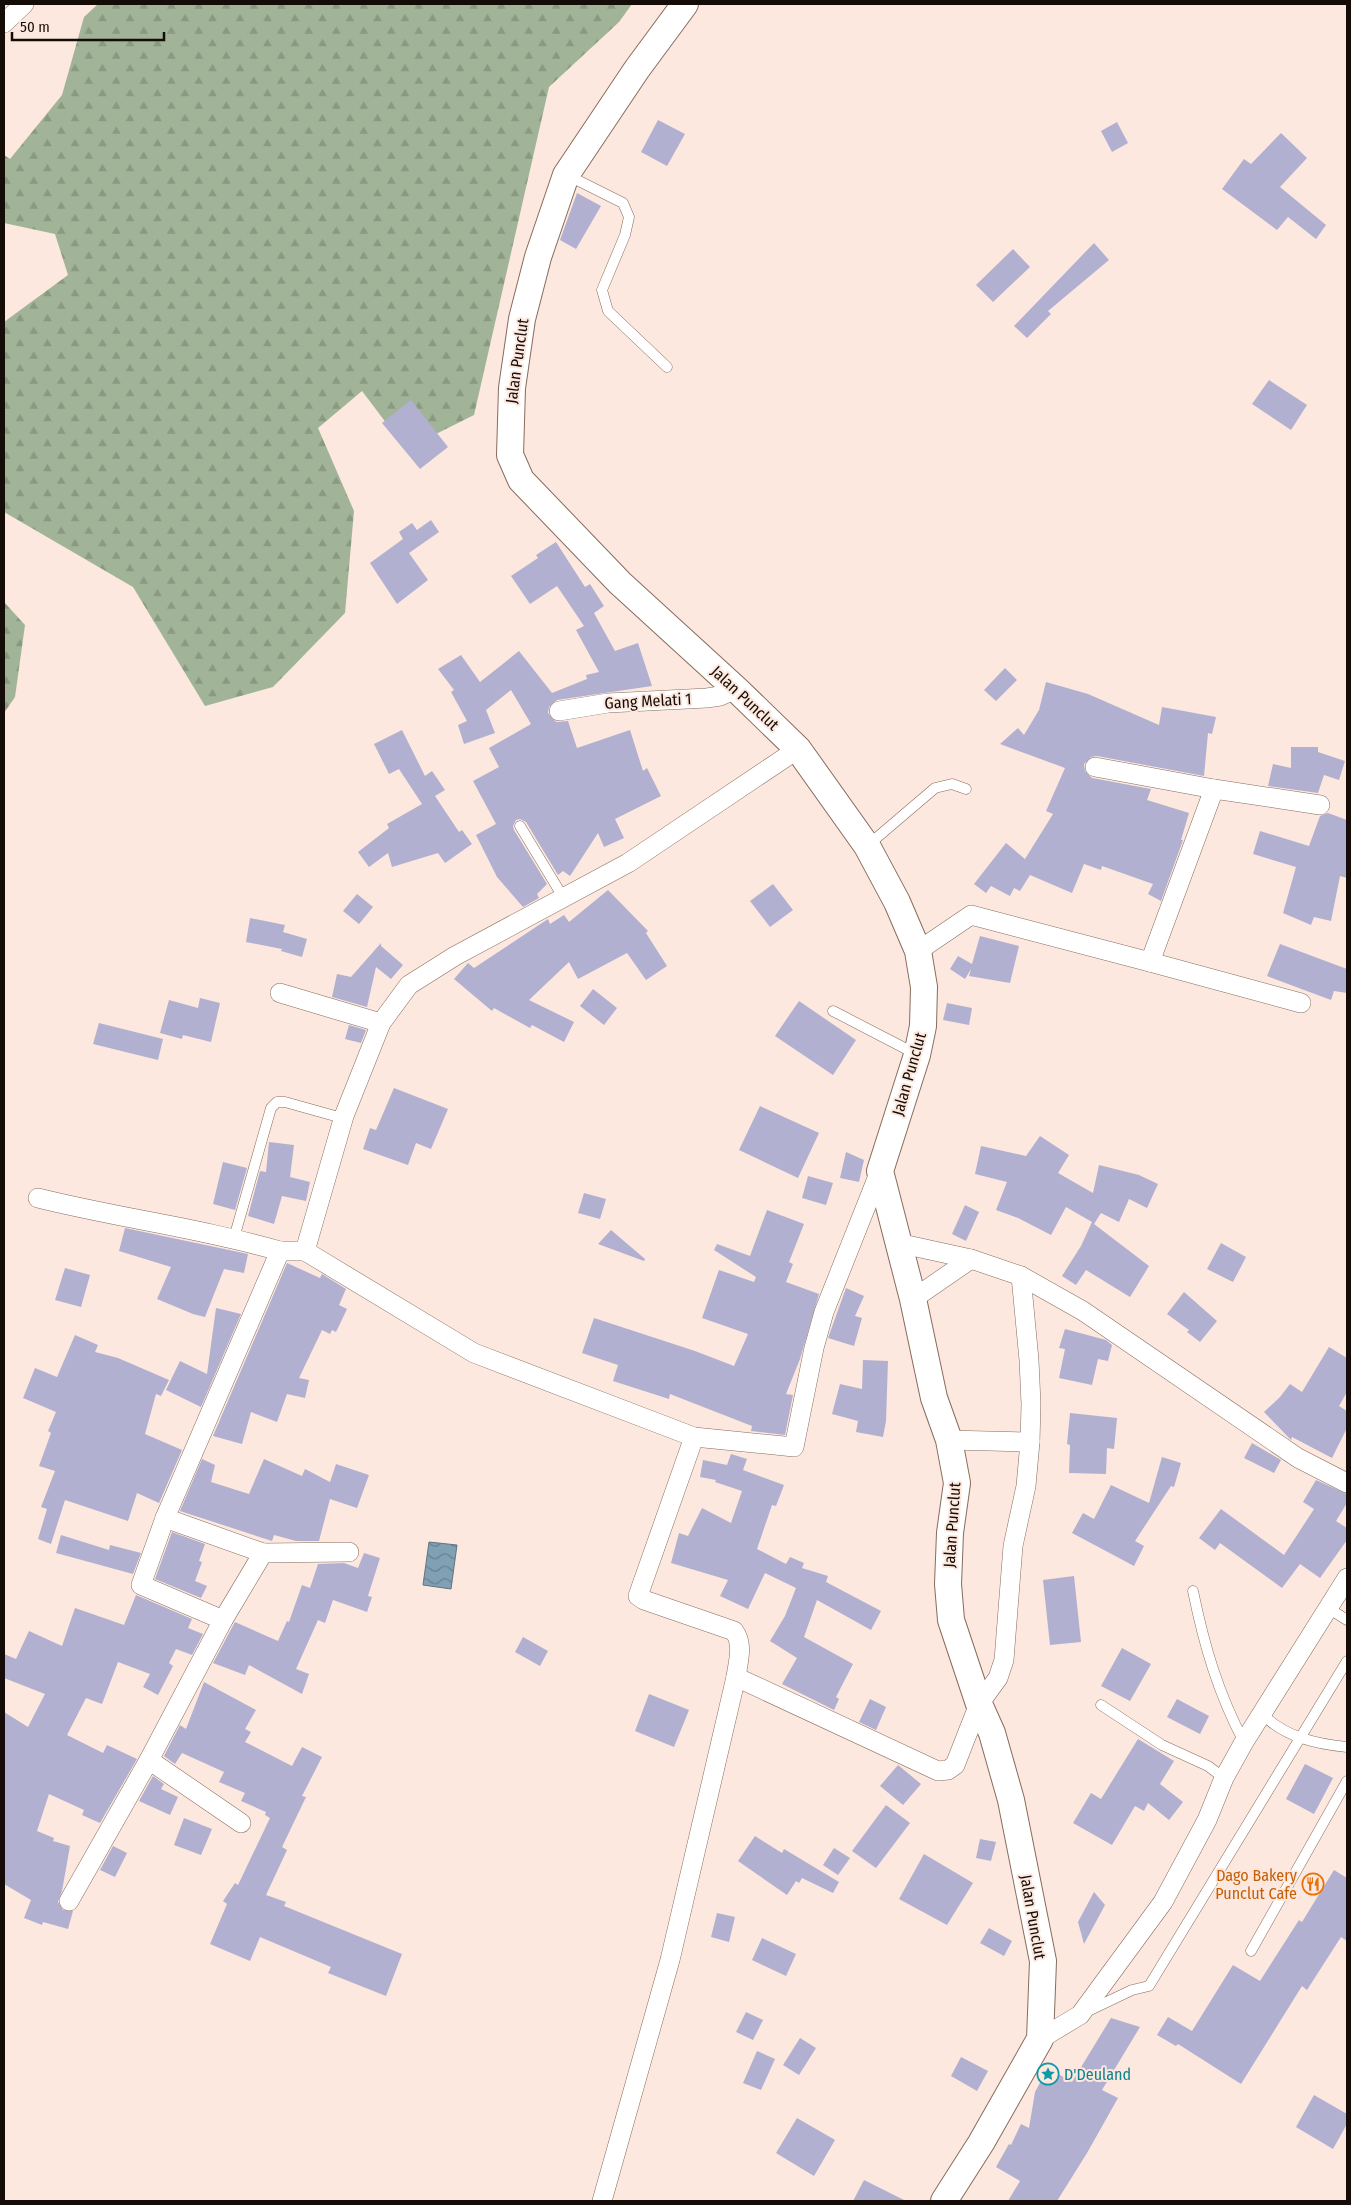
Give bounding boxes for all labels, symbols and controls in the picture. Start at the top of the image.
scale bar [12,10,165,42]
text: 50 m [20,18,50,36]
street label: Jalan Punclut [502,316,532,405]
street label: Jalan Punclut [707,662,783,735]
street label: Gang Melati 1 [604,689,692,713]
street label: Jalan Punclut [888,1029,930,1118]
street label: Jalan Punclut [940,1481,965,1568]
place label: Dago Bakery Punclut Cafe [1215,1866,1298,1903]
restaurant icon: Dago Bakery Punclut Cafe [1301,1872,1325,1896]
street label: Jalan Punclut [1016,1873,1050,1962]
place icon: D'Deuland [1036,2062,1060,2086]
place label: D'Deuland [1064,2065,1131,2084]

